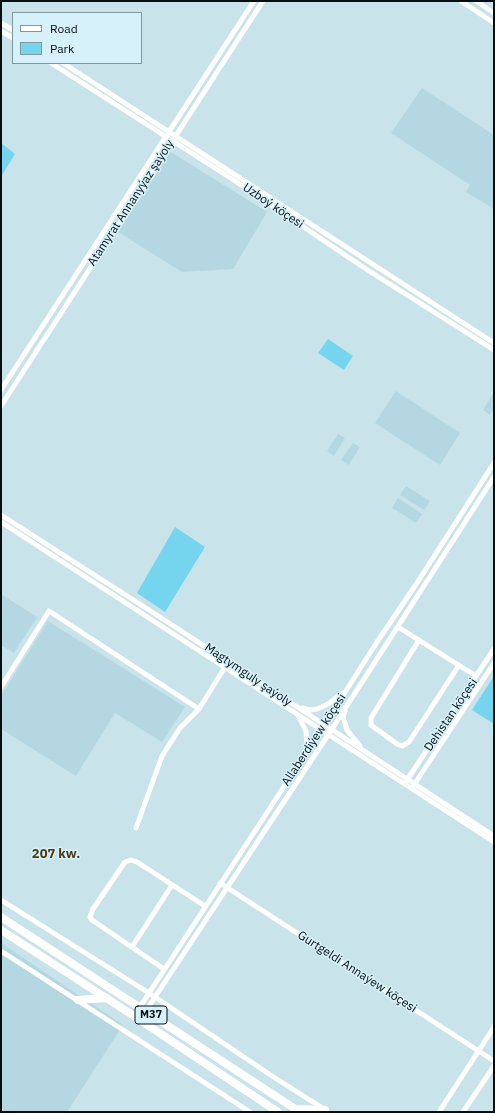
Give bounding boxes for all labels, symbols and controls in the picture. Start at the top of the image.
legend [12,12,142,64]
text: Road [50,21,78,36]
text: Park [50,41,74,56]
street label: Atamyrat Annanyýaz şaýoly [85,137,177,269]
street label: Uzboý köçesi [240,180,306,232]
street label: Magtymguly şaýoly [202,640,294,710]
street label: Dehistan köçesi [421,676,481,754]
street label: Allaberdiýew köçesi [279,691,349,789]
district label: 207 kw. [32,846,80,862]
street label: Gurtgeldi Annaýew köçesi [295,928,419,1016]
road number: M37 [135,1006,167,1024]

